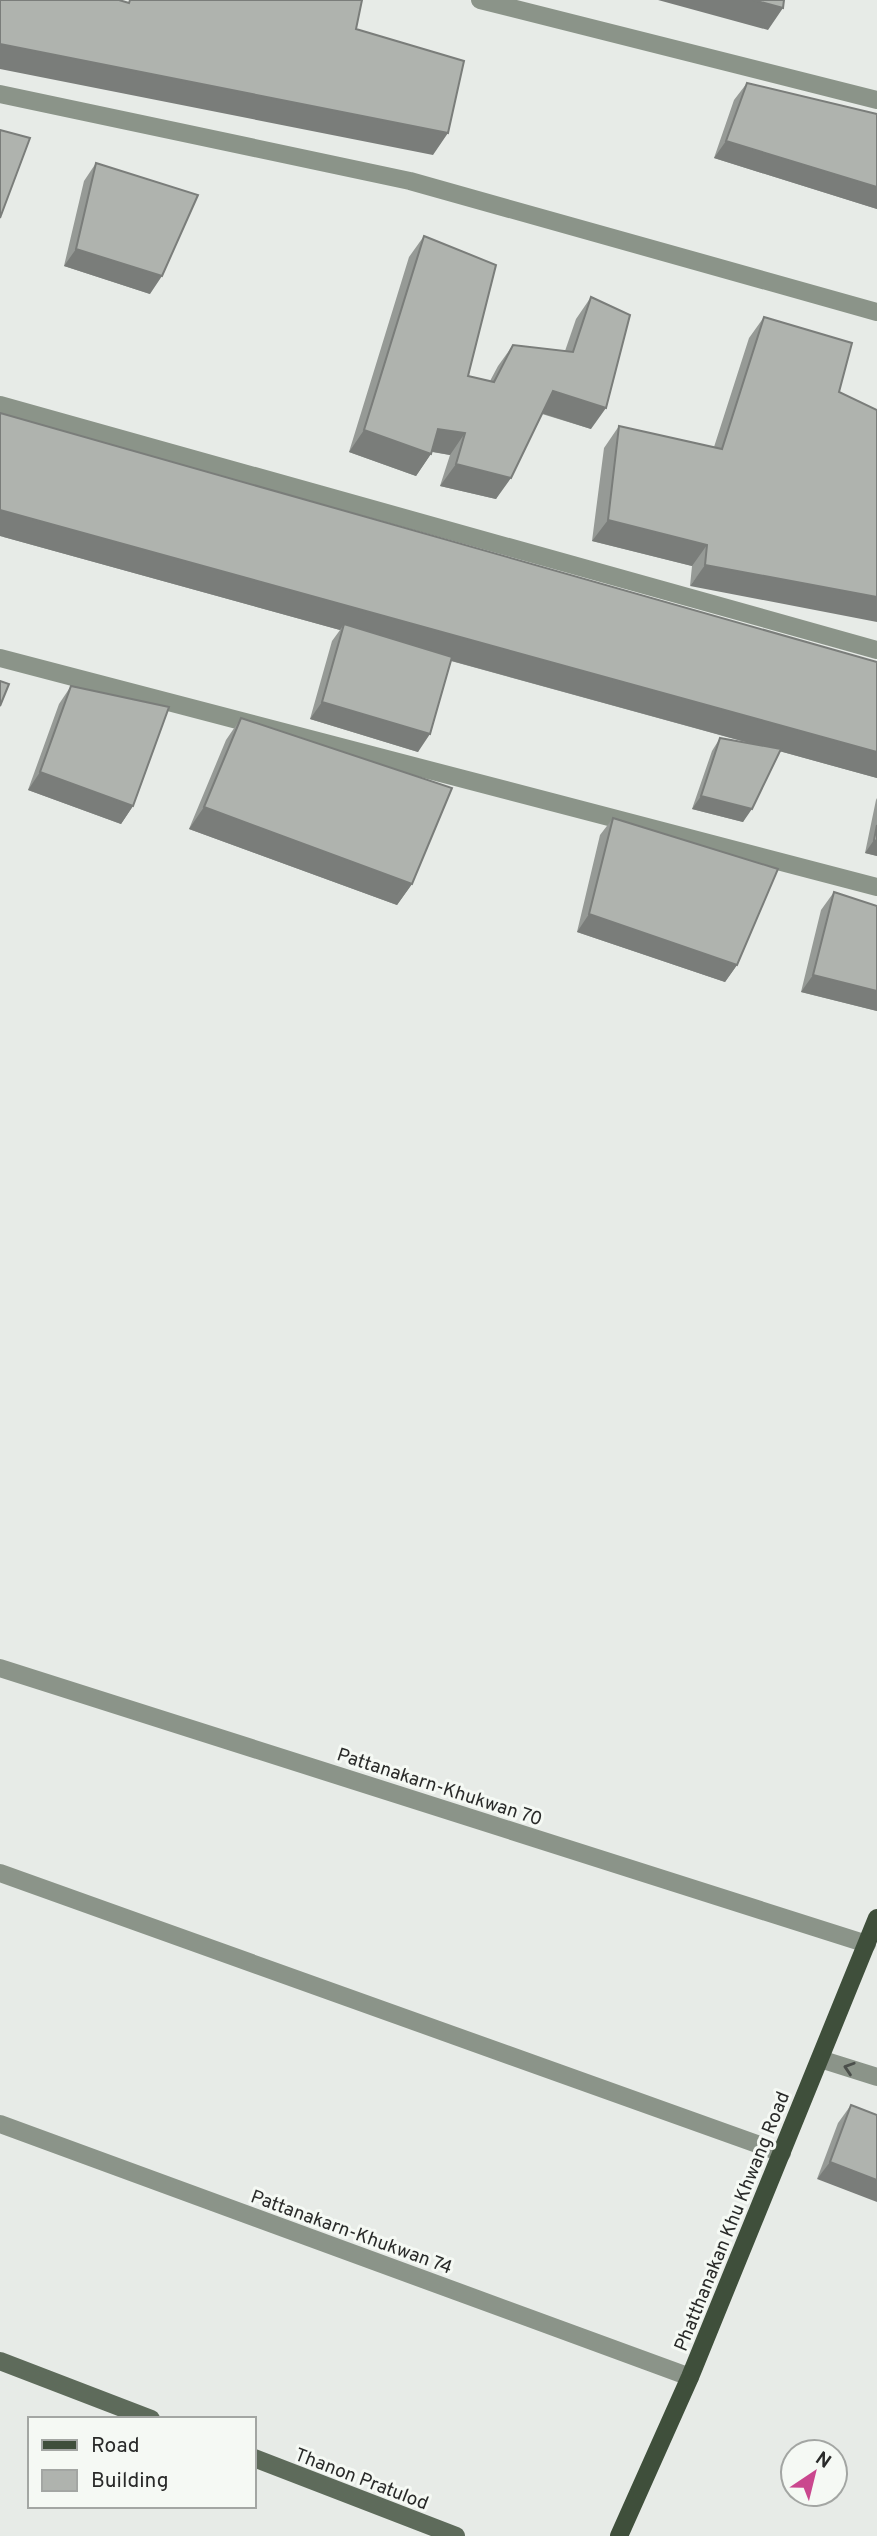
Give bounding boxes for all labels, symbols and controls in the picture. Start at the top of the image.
street label: Pattanakarn-Khukwan 70 [334,1743,545,1832]
one-way arrow [843,2062,855,2076]
street label: Phatthanakan Khu Khwang Road [670,2088,796,2355]
street label: Pattanakarn-Khukwan 74 [247,2185,456,2281]
legend [28,2417,256,2508]
text: Road [91,2433,140,2460]
north arrow [779,2438,849,2508]
street label: Thanon Pratulod [291,2443,432,2516]
text: N [810,2447,835,2474]
text: Building [91,2468,169,2495]

